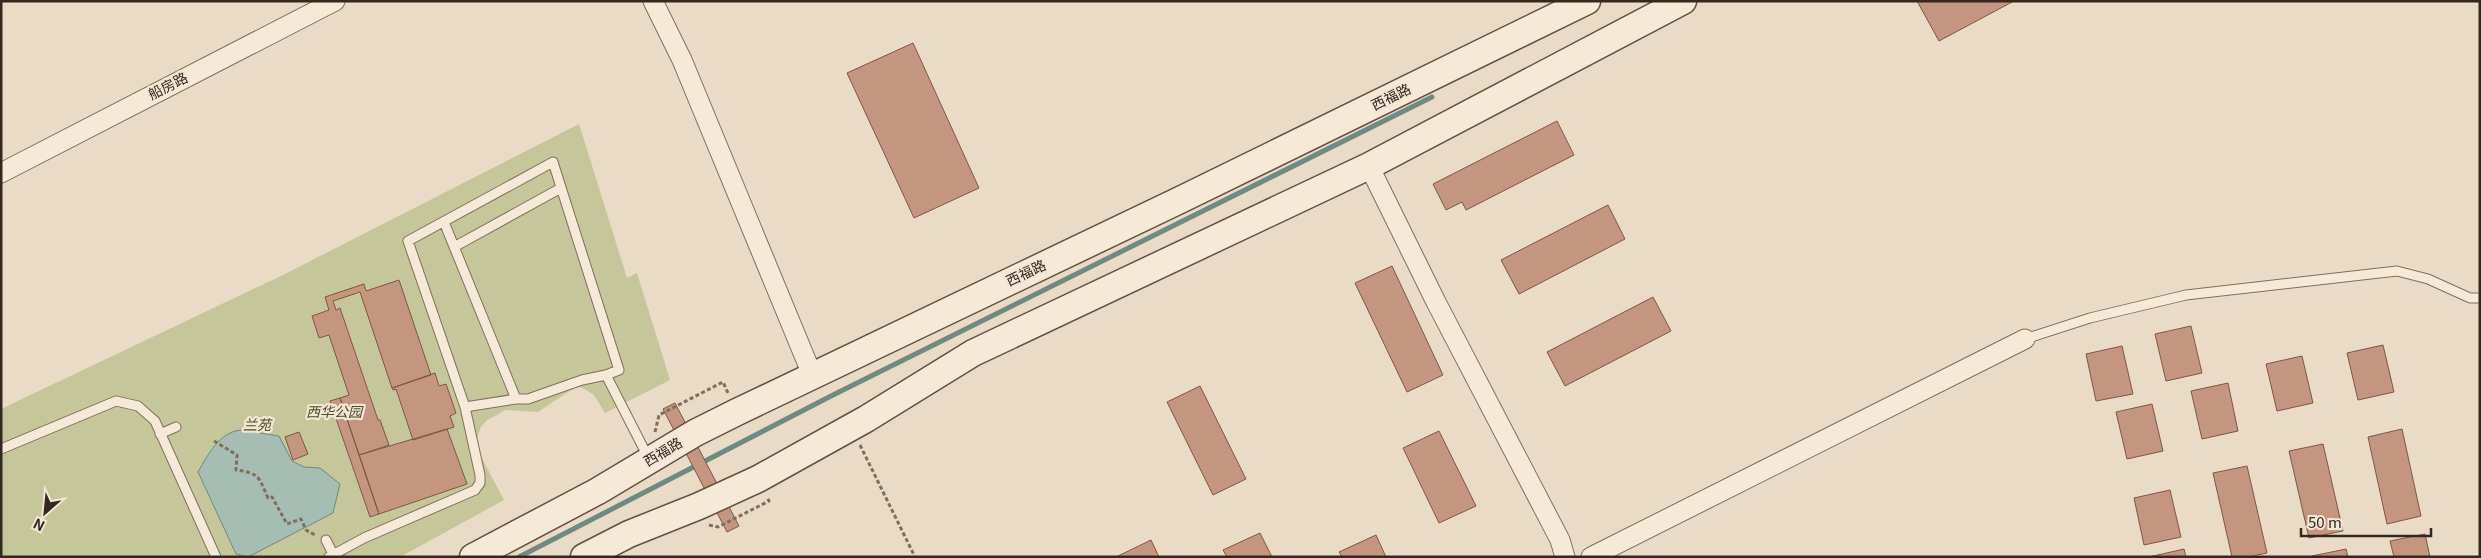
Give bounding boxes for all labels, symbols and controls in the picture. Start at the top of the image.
street label: 船房路 [144,67,191,104]
street label: 西福路 [1367,78,1414,114]
street label: 西福路 [1002,254,1049,290]
park label: 西华公园 [306,401,364,421]
park label: 兰苑 [243,414,273,434]
street label: 西福路 [639,432,686,471]
north arrow [20,488,70,538]
scale bar [2301,506,2431,538]
text: 50 m [2308,511,2342,532]
text: N [29,514,48,537]

